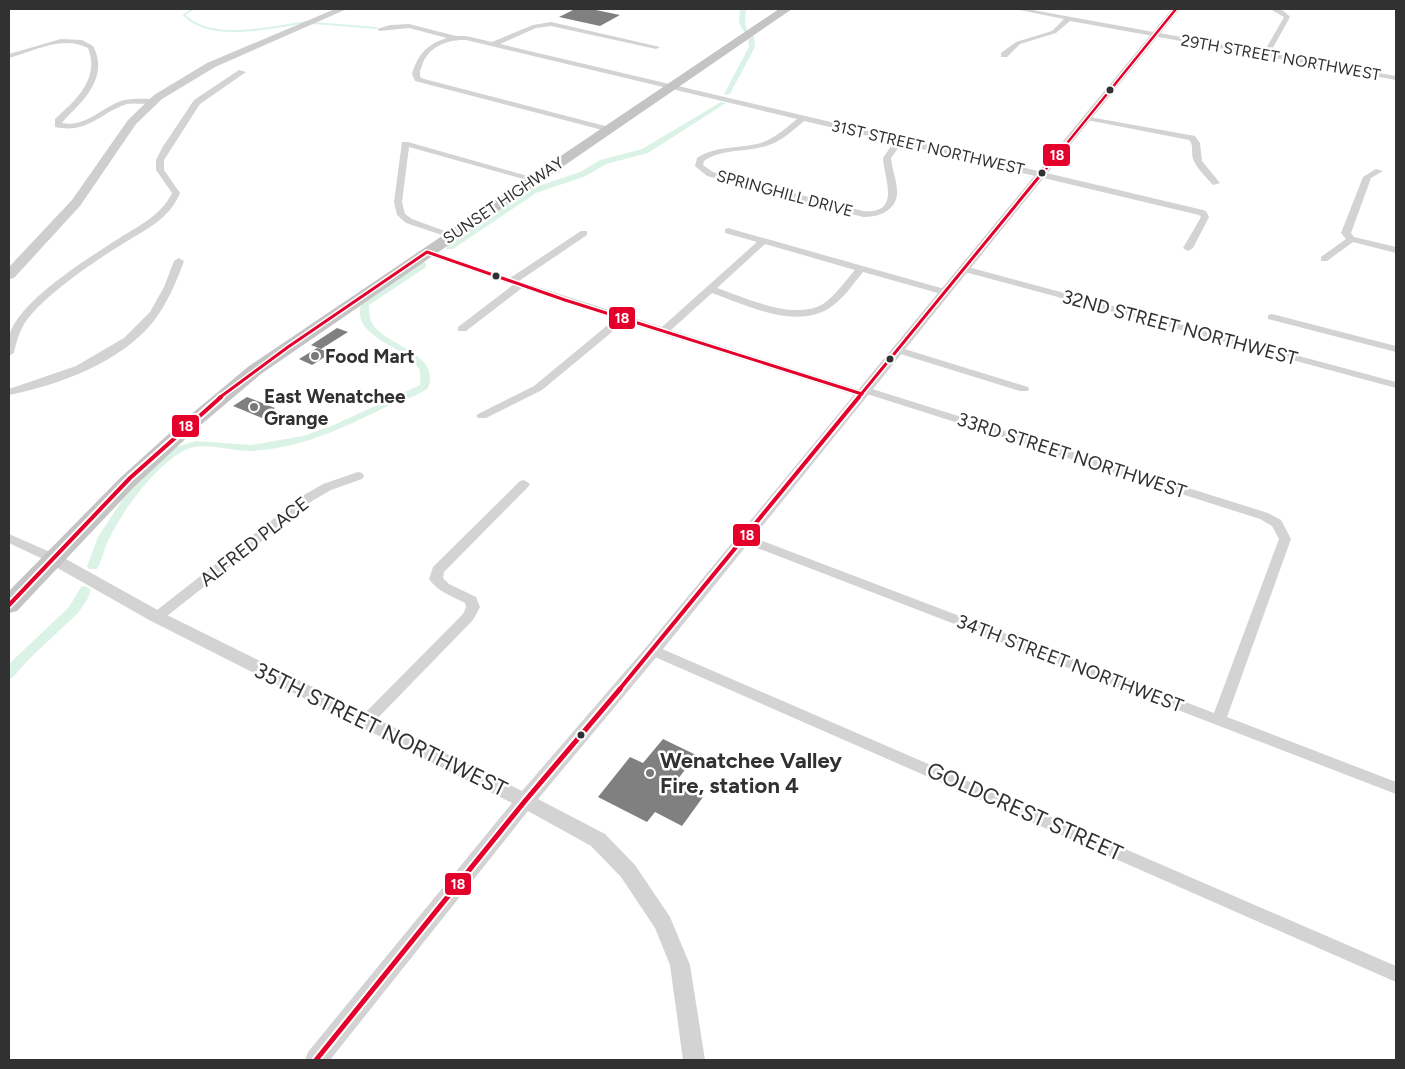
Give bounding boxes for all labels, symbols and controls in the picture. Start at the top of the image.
street label: 29TH STREET NORTHWEST [1180,31,1382,84]
unlabelled marker [1105,85,1115,95]
street label: 31ST STREET NORTHWEST [830,116,1026,179]
line badge: 18 [1042,143,1071,167]
text: 18 [1050,147,1064,164]
street label: SUNSET HIGHWAY [439,153,567,248]
street label: SPRINGHILL DRIVE [714,166,855,221]
unlabelled marker [1037,168,1047,178]
unlabelled marker [491,271,501,281]
street label: 32ND STREET NORTHWEST [1060,285,1301,370]
line badge: 18 [608,306,636,330]
text: 18 [615,310,629,327]
place label: Food Mart [325,345,415,368]
marker: Food Mart [309,350,321,362]
unlabelled marker [885,354,895,364]
place label: East Wenatchee Grange [264,385,406,430]
marker: East Wenatchee Grange [248,401,260,413]
street label: 33RD STREET NORTHWEST [954,407,1190,504]
line badge: 18 [171,414,200,438]
text: 18 [179,418,193,435]
street label: ALFRED PLACE [195,492,313,591]
line badge: 18 [732,523,761,547]
text: 18 [740,527,754,544]
street label: 34TH STREET NORTHWEST [953,610,1187,718]
street label: 35TH STREET NORTHWEST [250,656,512,803]
unlabelled marker [576,730,586,740]
place label: Wenatchee Valley Fire, station 4 [660,747,842,799]
street label: GOLDCREST STREET [923,756,1127,867]
marker: Wenatchee Valley Fire, station 4 [644,767,656,779]
line badge: 18 [444,872,472,896]
text: 18 [451,876,465,893]

